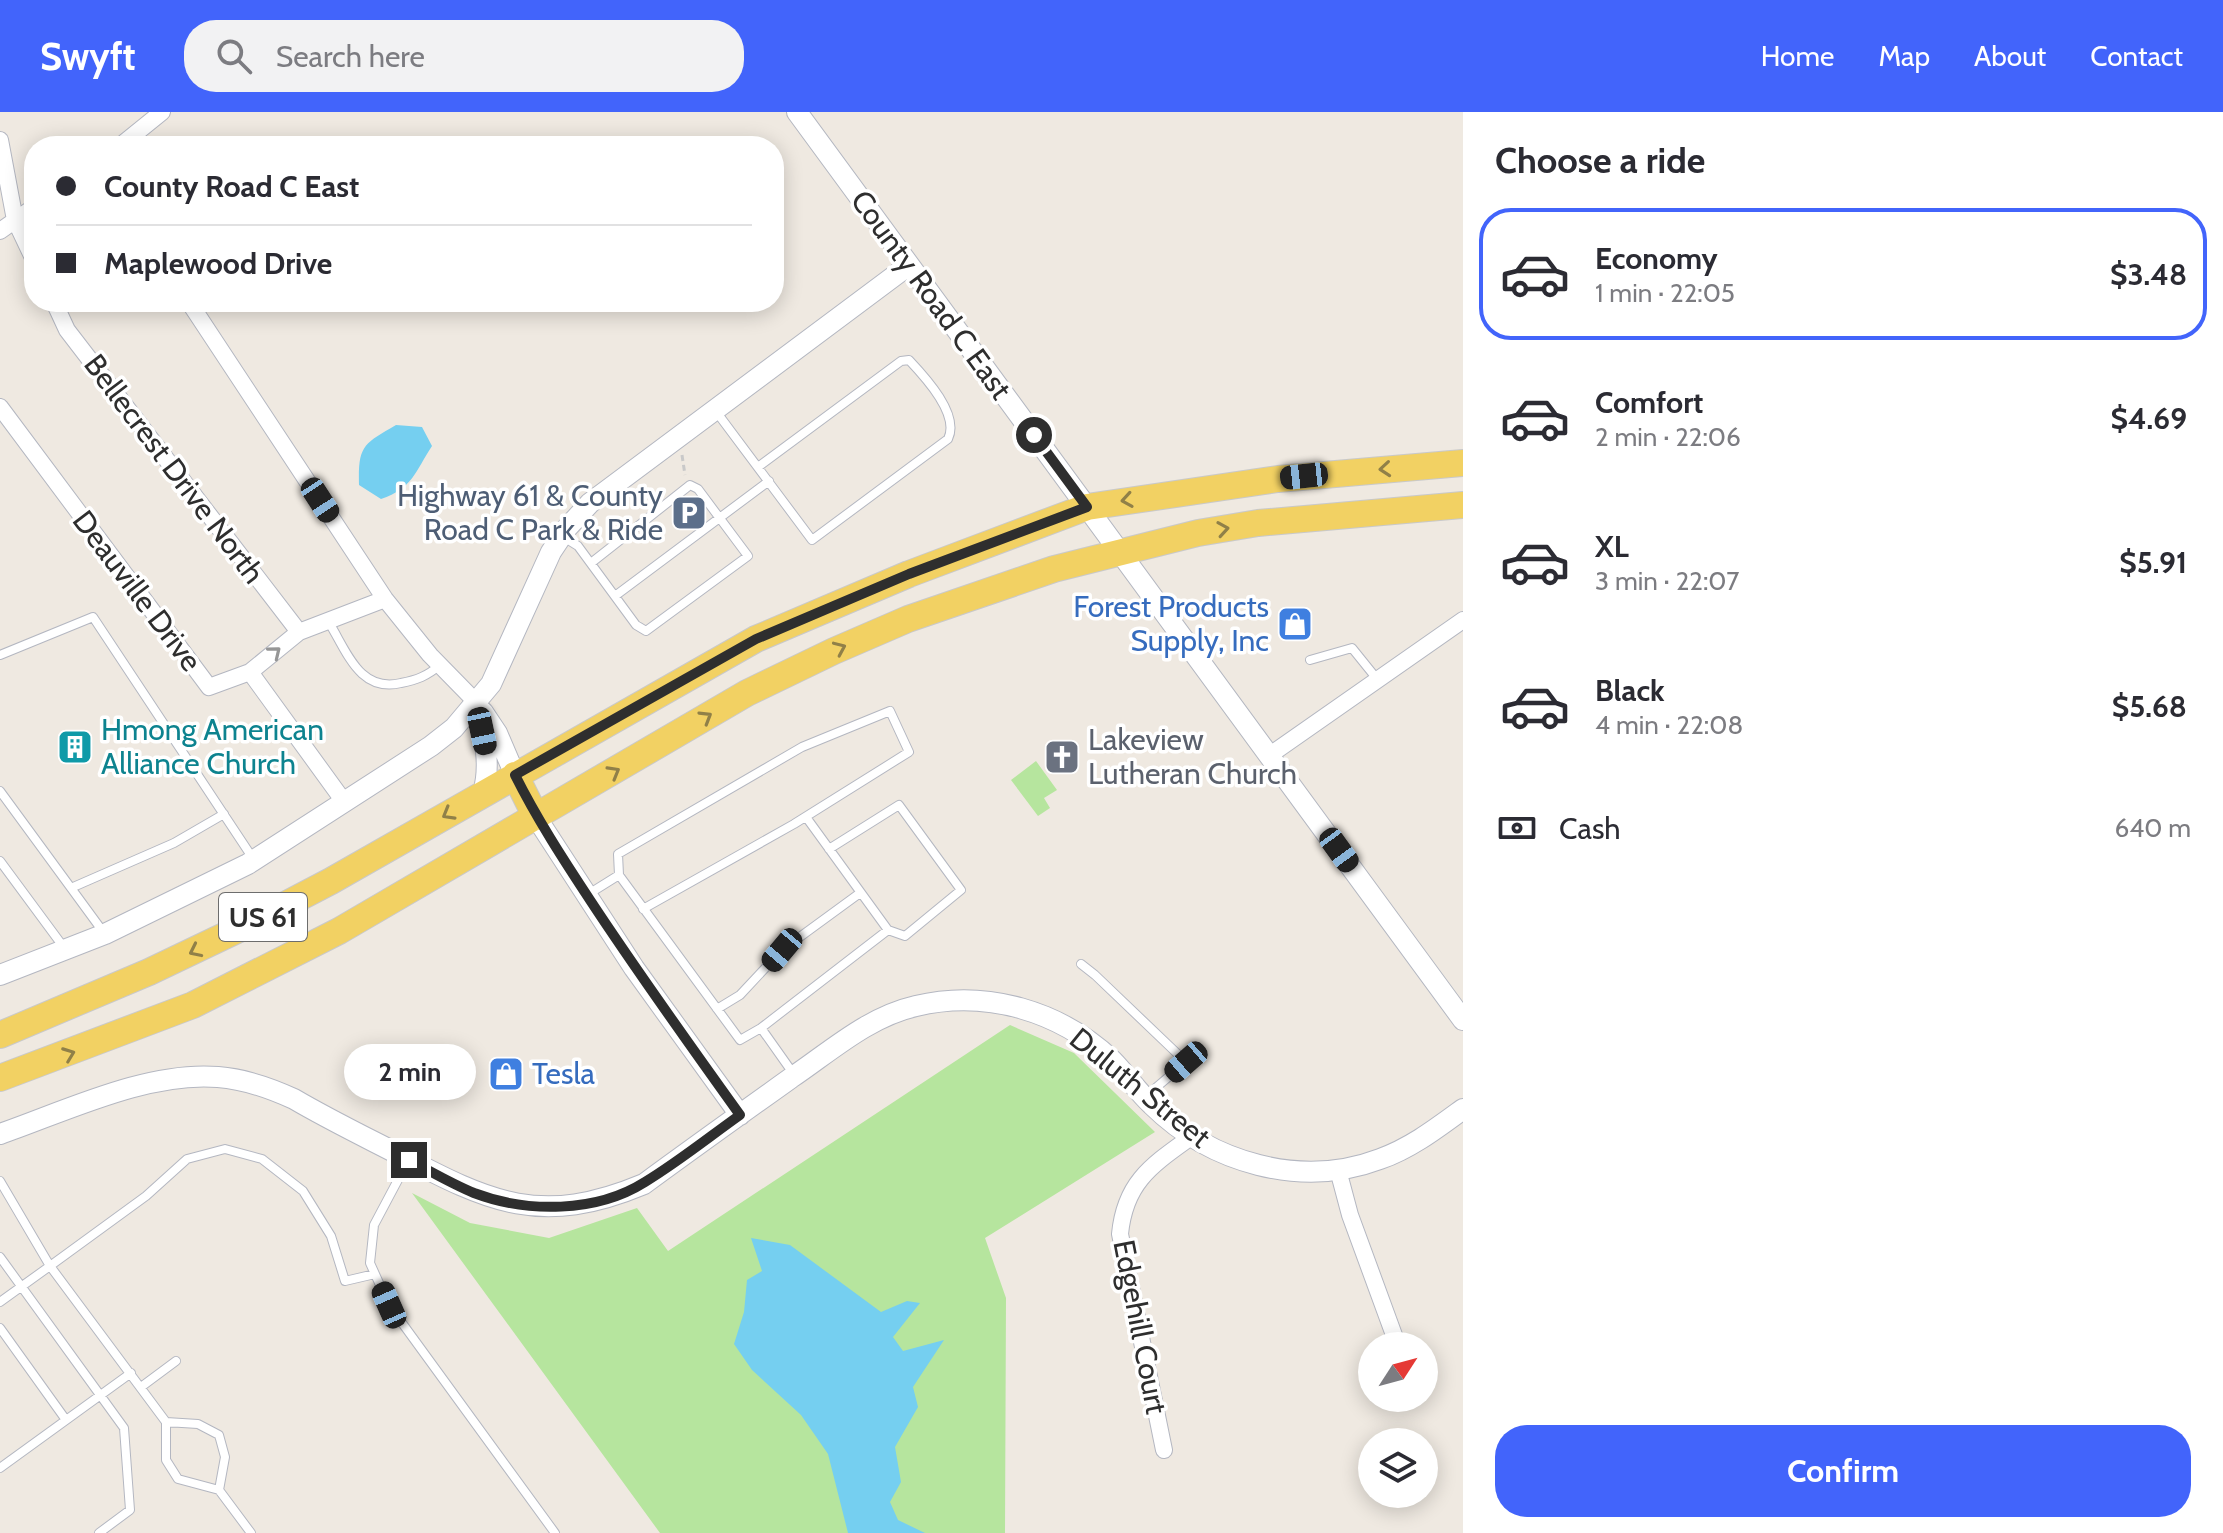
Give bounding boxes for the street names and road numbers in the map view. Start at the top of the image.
street label: County Road C East [843,183,1020,406]
street label: Bellecrest Drive North [76,347,273,590]
street label: Deauville Drive [65,503,210,678]
road number: US 61 [219,893,307,941]
street label: Duluth Street [1062,1020,1218,1156]
street label: Edgehill Court [1105,1237,1175,1417]

